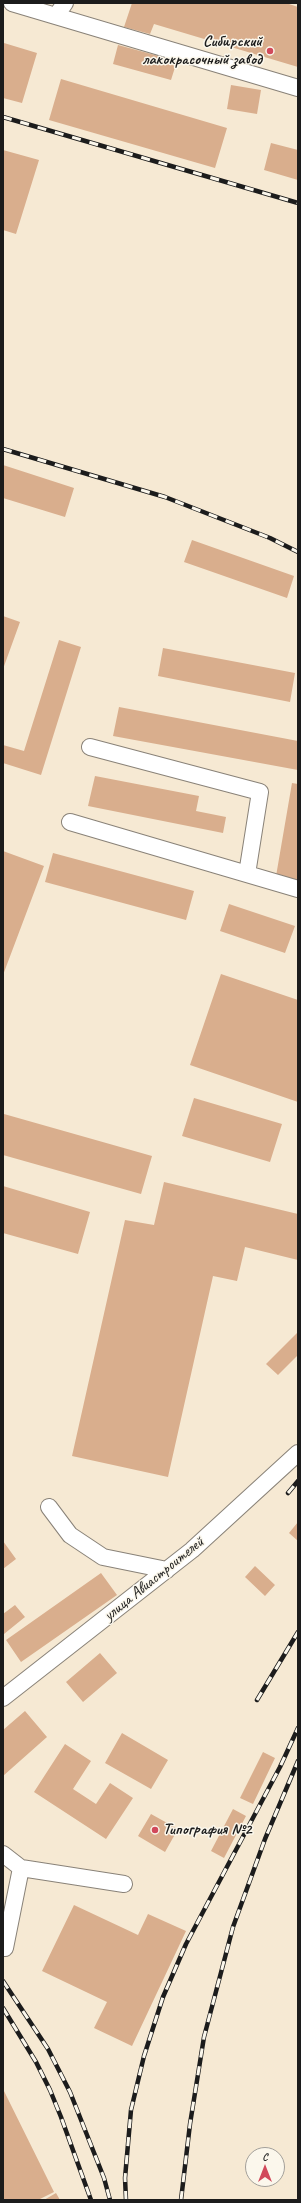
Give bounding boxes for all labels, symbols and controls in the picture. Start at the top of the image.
place label: Сибирский лакокрасочный завод [142,32,262,70]
marker: Сибирский лакокрасочный завод [265,46,275,56]
street label: улица Авиастроителей [100,1533,208,1625]
place label: Типография №2 [163,1820,252,1840]
marker: Типография №2 [150,1825,160,1835]
north arrow [245,2147,285,2187]
text: С [262,2149,268,2163]

